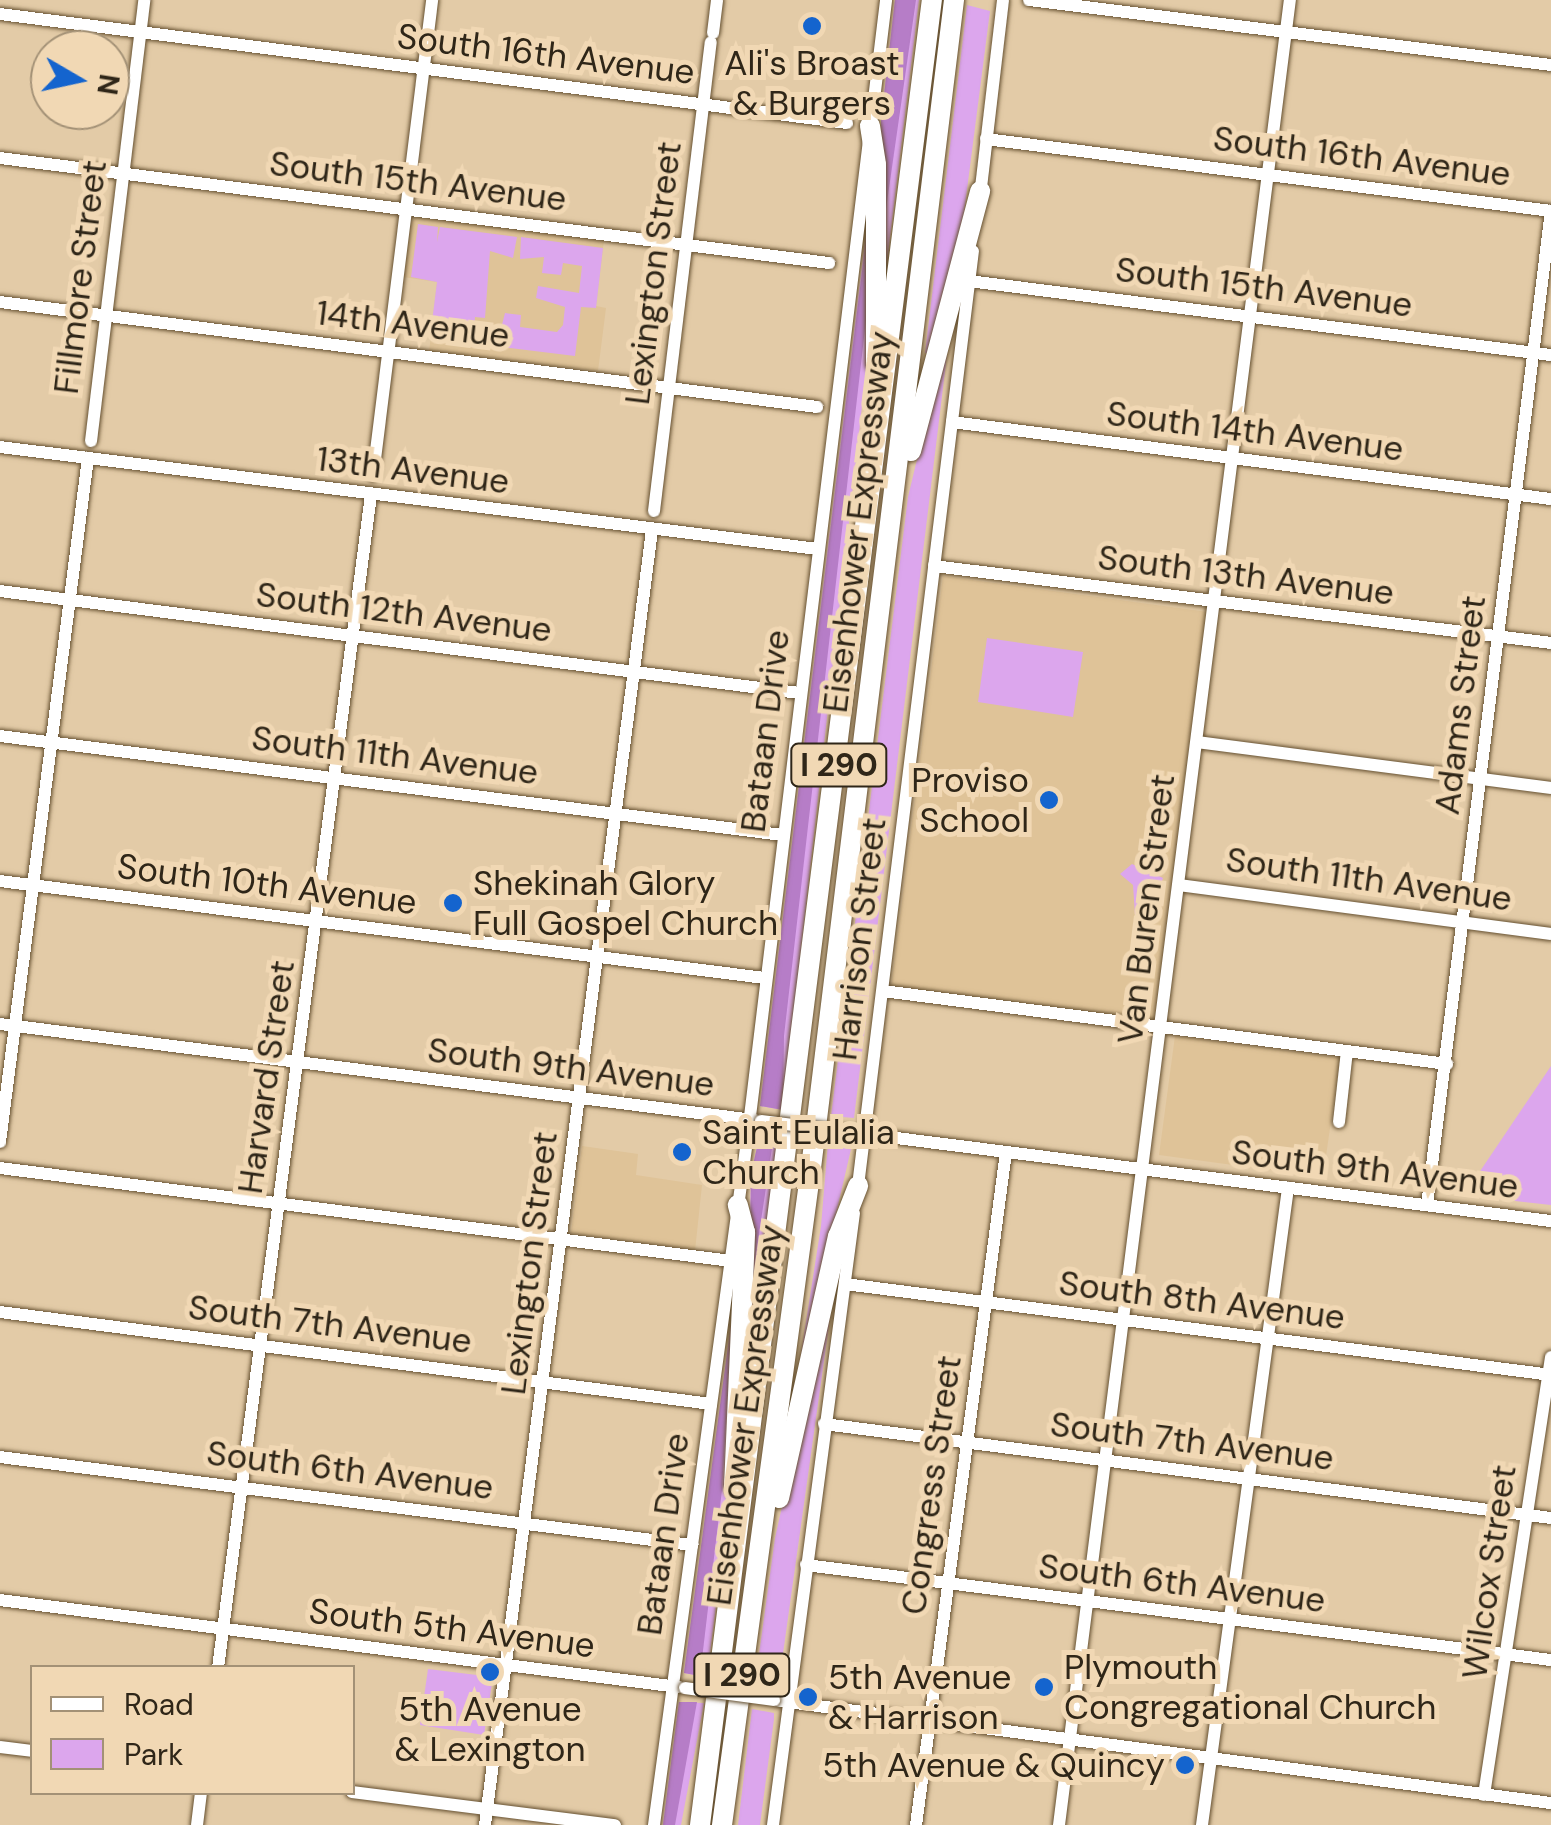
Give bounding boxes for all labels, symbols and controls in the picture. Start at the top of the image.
street label: South 16th Avenue [395,15,697,93]
marker: Ali's Broast & Burgers [801,15,823,37]
north arrow [30,30,130,130]
place label: Ali's Broast & Burgers [724,42,900,124]
text: N [88,71,128,97]
street label: South 16th Avenue [1211,117,1513,195]
street label: Lexington Street [616,139,690,407]
street label: South 15th Avenue [267,142,569,220]
street label: Fillmore Street [45,158,115,396]
street label: South 15th Avenue [1113,248,1415,326]
street label: 14th Avenue [314,291,512,357]
street label: Eisenhower Expressway [814,329,902,715]
street label: South 14th Avenue [1104,392,1406,470]
street label: 13th Avenue [314,437,512,503]
street label: South 13th Avenue [1096,536,1396,614]
street label: South 12th Avenue [254,573,554,651]
street label: Adams Street [1426,593,1494,817]
street label: Bataan Drive [732,627,798,835]
street label: South 11th Avenue [249,717,541,793]
road number: I 290 [789,738,889,792]
place label: Proviso School [911,759,1029,841]
street label: Van Buren Street [1109,772,1183,1046]
marker: Proviso School [1038,789,1060,811]
street label: Harrison Street [823,815,895,1063]
street label: South 11th Avenue [1223,838,1515,920]
street label: South 10th Avenue [115,845,419,923]
place label: Shekinah Glory Full Gospel Church [473,862,778,944]
marker: Shekinah Glory Full Gospel Church [442,892,464,914]
street label: Harvard Street [229,958,303,1196]
street label: South 9th Avenue [425,1029,717,1105]
place label: Saint Eulalia Church [702,1111,895,1193]
street label: Lexington Street [492,1129,566,1397]
street label: South 9th Avenue [1229,1131,1521,1207]
marker: Saint Eulalia Church [671,1141,693,1163]
street label: Eisenhower Expressway [697,1222,793,1608]
street label: South 8th Avenue [1057,1262,1347,1338]
street label: South 7th Avenue [186,1286,474,1362]
street label: Congress Street [892,1353,970,1617]
street label: South 7th Avenue [1048,1403,1336,1479]
street label: Bataan Drive [628,1430,698,1638]
street label: South 6th Avenue [204,1432,496,1508]
street label: Wilcox Street [1453,1462,1525,1682]
street label: South 6th Avenue [1036,1545,1328,1621]
street label: South 5th Avenue [307,1590,597,1666]
place label: Plymouth Congregational Church [1064,1646,1436,1728]
road number: I 290 [692,1648,792,1702]
place label: 5th Avenue & Harrison [828,1656,1011,1738]
marker: 5th Avenue & Lexington [479,1661,501,1683]
legend [30,1665,355,1795]
marker: Plymouth Congregational Church [1033,1676,1055,1698]
text: Road [124,1685,194,1724]
marker: 5th Avenue & Harrison [797,1686,819,1708]
place label: 5th Avenue & Lexington [394,1688,586,1770]
text: Park [124,1735,183,1774]
place label: 5th Avenue & Quincy [822,1744,1165,1786]
marker: 5th Avenue & Quincy [1174,1754,1196,1776]

